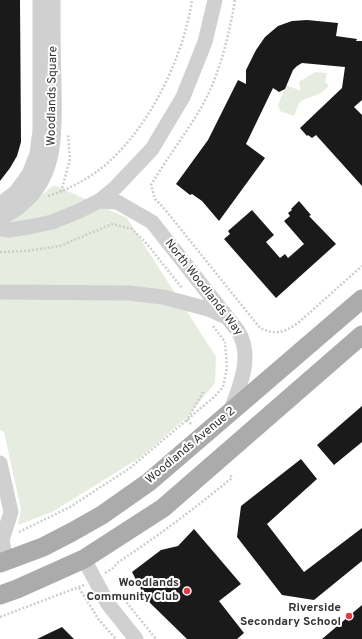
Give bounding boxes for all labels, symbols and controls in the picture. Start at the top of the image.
street label: Woodlands Square [45,46,61,146]
street label: North Woodlands Way [161,237,245,339]
street label: Woodlands Avenue 2 [143,404,239,488]
place label: Woodlands Community Club [86,577,179,605]
marker: Woodlands Community Club [182,586,192,596]
place label: Riverside Secondary School [240,602,341,630]
marker: Riverside Secondary School [344,611,354,621]

